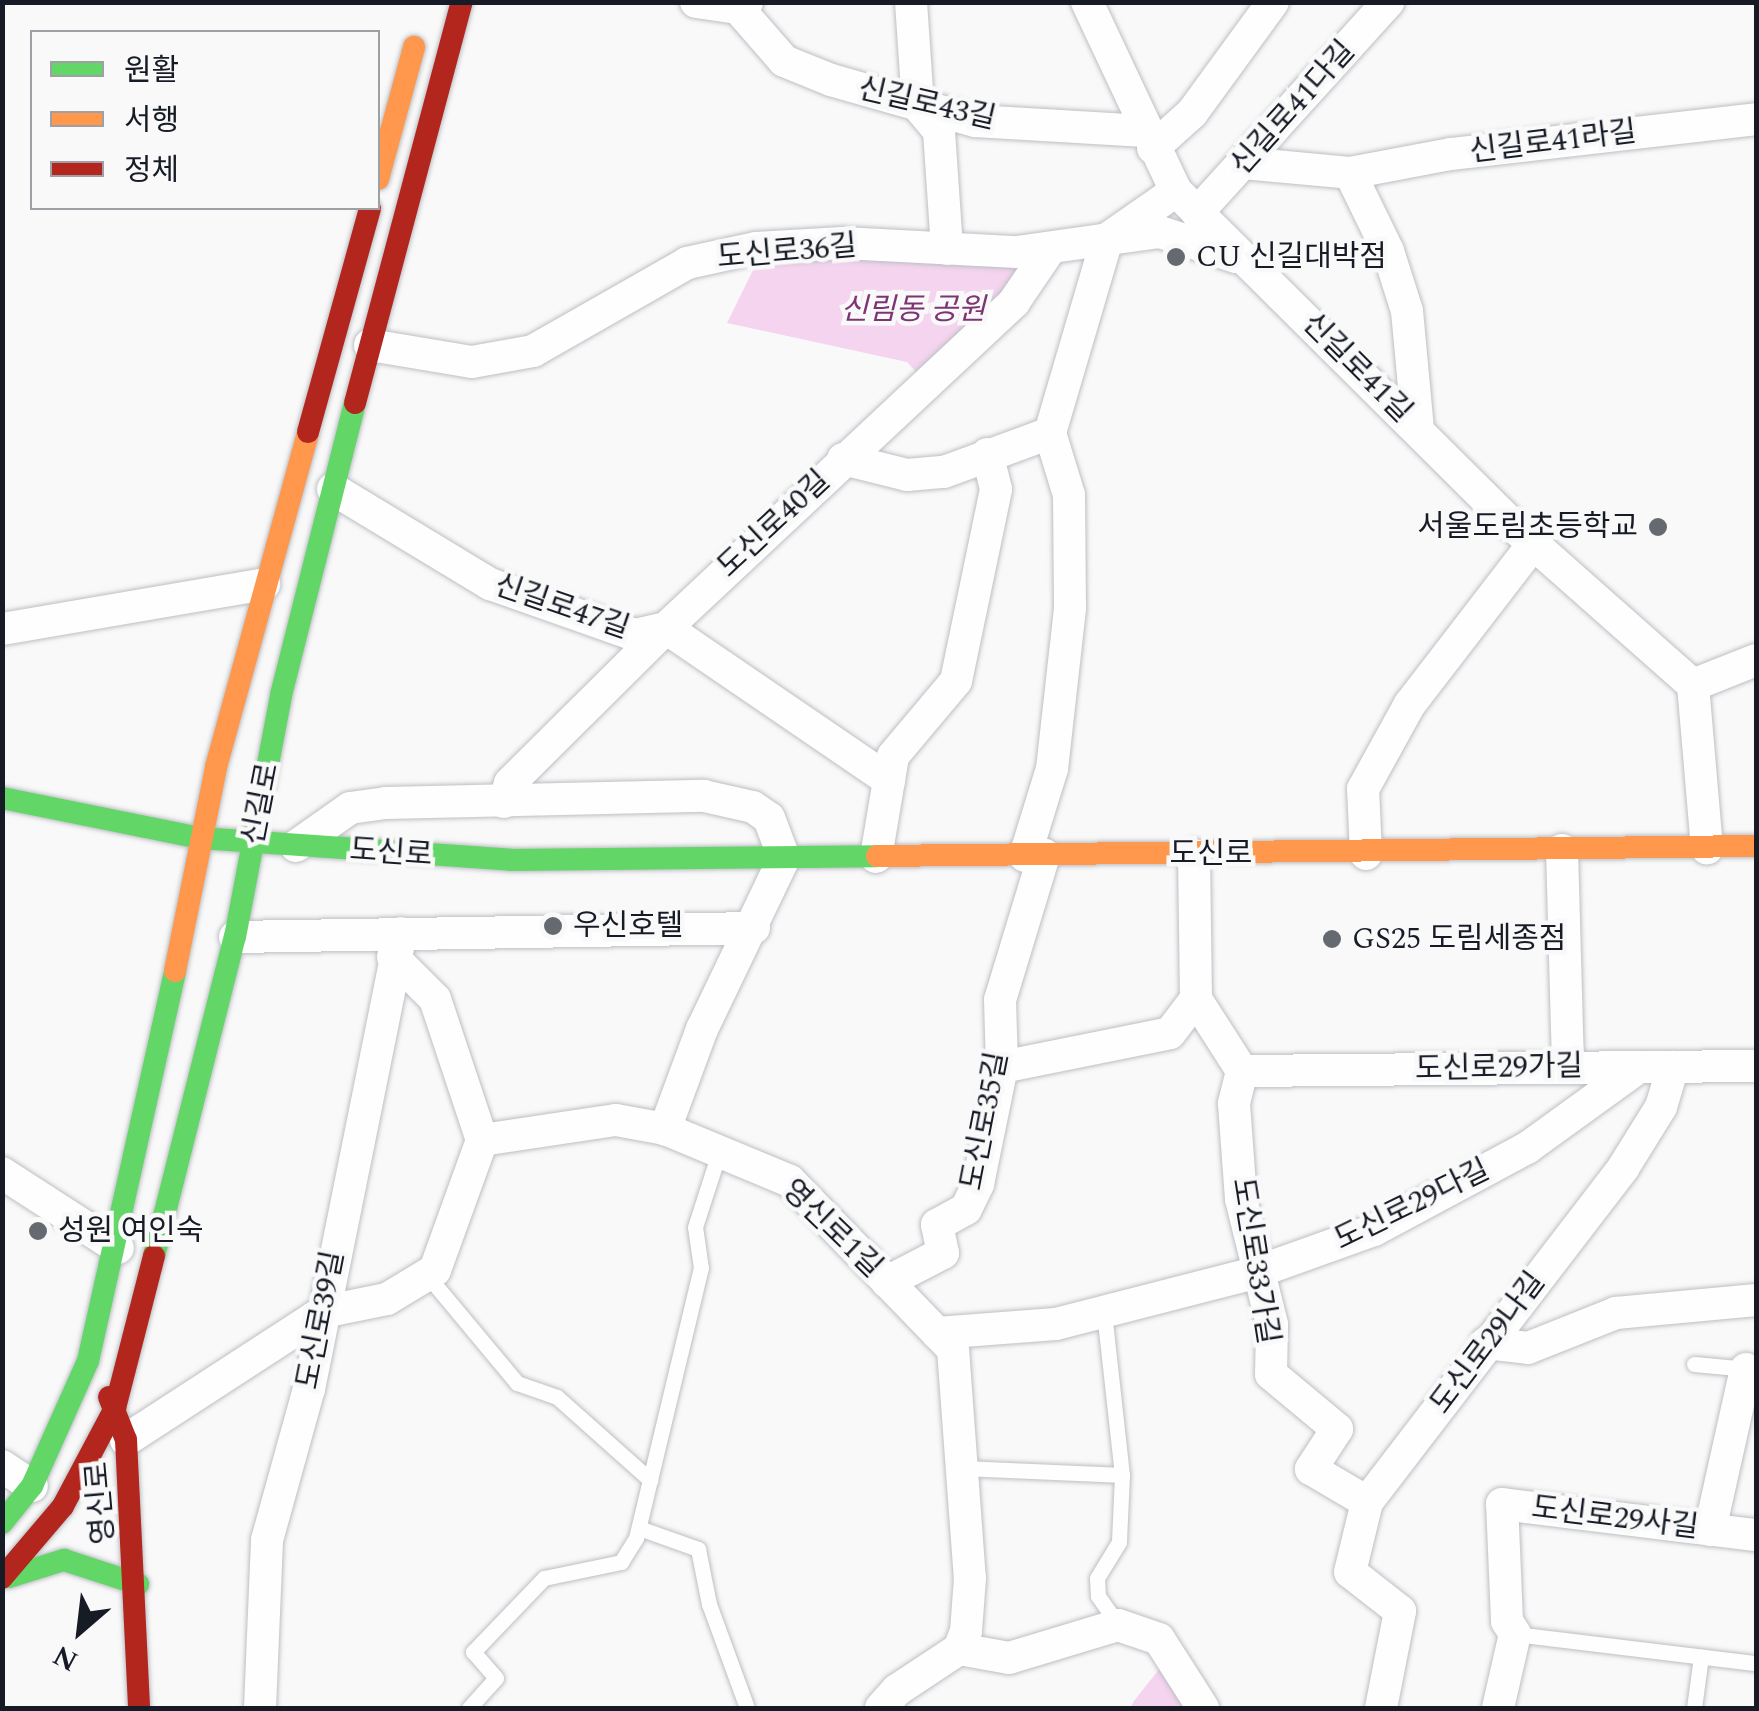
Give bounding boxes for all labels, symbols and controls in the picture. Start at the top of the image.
legend [30,30,380,210]
street label: 신길로41다길 [1223,34,1363,182]
text: 원활 [124,48,179,94]
street label: 신길로43길 [855,71,999,137]
text: 서행 [124,98,179,144]
street label: 신길로41라길 [1467,114,1639,170]
text: 정체 [124,148,179,194]
street label: 도신로36길 [715,228,859,276]
place label: CU 신길대박점 [1196,239,1387,275]
marker: CU 신길대박점 [1165,246,1187,268]
park label: 신림동 공원 [840,292,986,328]
street label: 신길로41길 [1295,306,1419,430]
street label: 도신로40길 [710,463,838,585]
place label: 서울도림초등학교 [1417,509,1638,545]
marker: 서울도림초등학교 [1647,516,1669,538]
street label: 신길로47길 [490,567,634,647]
street label: 신길로 [235,760,287,848]
street label: 도신로 [348,832,434,874]
street label: 도신로 [1170,836,1252,872]
place label: 우신호텔 [573,908,683,944]
marker: 우신호텔 [542,915,564,937]
place label: GS25 도림세종점 [1352,921,1566,957]
marker: GS25 도림세종점 [1321,928,1343,950]
street label: 도신로35길 [954,1049,1016,1193]
street label: 도신로29가길 [1415,1049,1583,1087]
street label: 도신로29다길 [1329,1152,1495,1258]
street label: 영신로1길 [774,1172,890,1286]
street label: 도신로33가길 [1224,1175,1286,1347]
place label: 성원 여인숙 [58,1213,203,1249]
marker: 성원 여인숙 [27,1220,49,1242]
street label: 도신로39길 [290,1248,352,1392]
street label: 도신로29나길 [1423,1265,1553,1421]
street label: 영신로 [79,1460,123,1546]
street label: 도신로29사길 [1529,1490,1701,1546]
north arrow [30,1581,130,1681]
text: N [46,1634,86,1682]

